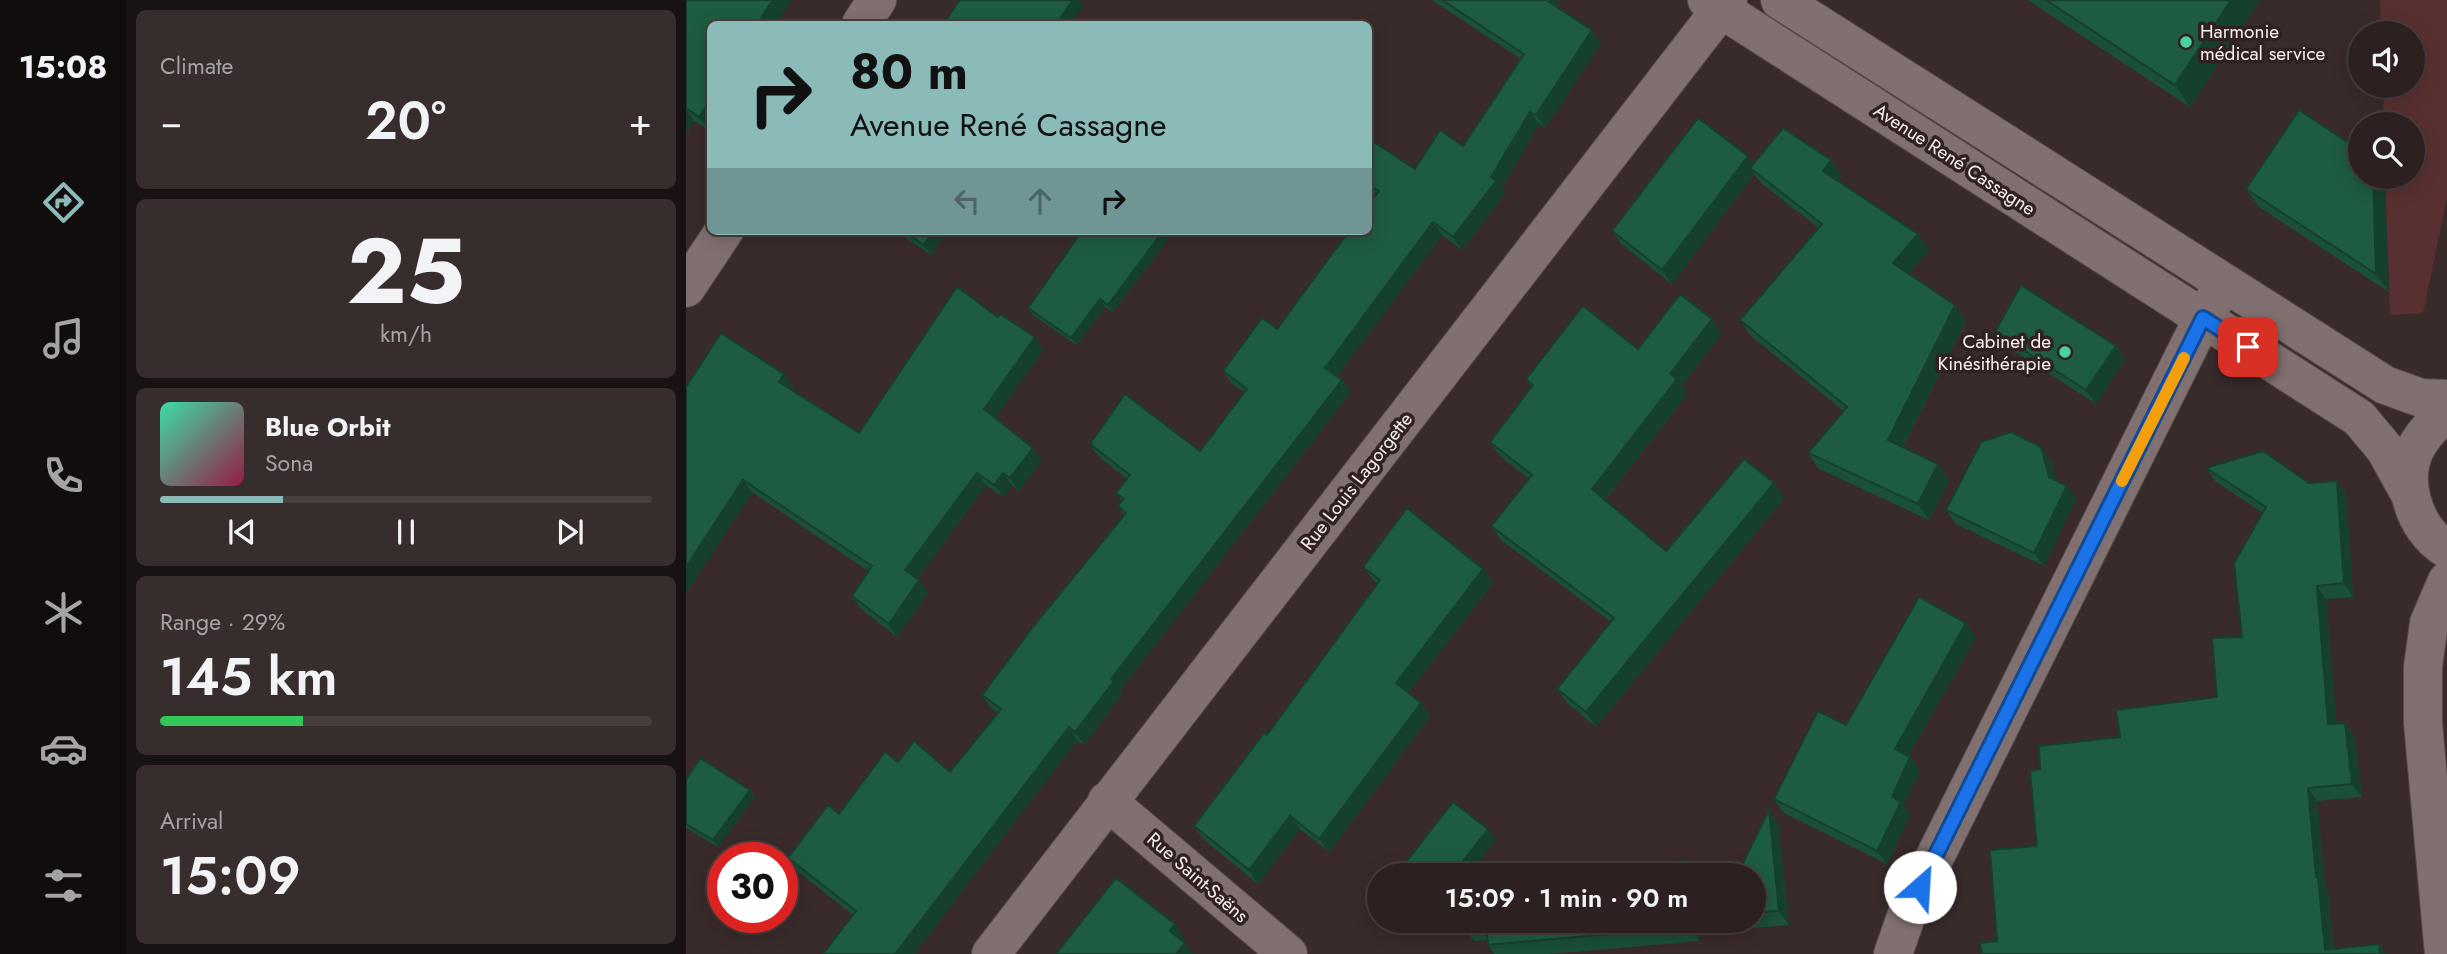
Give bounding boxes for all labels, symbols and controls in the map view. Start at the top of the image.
place label: Harmonie médical service [2200,18,2326,67]
map controls [2348,21,2425,189]
button: sound [2348,21,2425,98]
marker: Harmonie médical service [2178,34,2194,50]
text: 80 m [850,37,968,107]
text: 15:08 [19,44,107,90]
text: Climate [160,49,233,83]
icon: right [735,49,826,140]
text: 20° [365,83,446,159]
text: − [160,94,182,149]
text: + [629,94,652,149]
street label: Avenue René Cassagne [1869,97,2041,222]
text: Avenue René Cassagne [850,102,1167,148]
button: search [2348,112,2425,189]
icon: directions [39,178,88,227]
icon: left [948,182,986,220]
icon: ahead [1021,182,1059,220]
icon: right [1094,182,1132,220]
text: 25 [347,206,465,337]
icon: music [39,314,88,363]
text: km/h [380,317,432,351]
pin [2218,317,2278,377]
place label: Cabinet de Kinésithérapie [1937,328,2051,377]
icon: arrive [2229,328,2267,366]
marker: Cabinet de Kinésithérapie [2057,344,2073,360]
street label: Rue Louis Lagorgette [1294,407,1419,556]
text: Blue Orbit [265,408,390,446]
text: Sona [265,446,313,480]
icon: phone [39,451,88,500]
icon: previous [223,513,261,551]
icon: pause [387,513,425,551]
icon: next [551,513,589,551]
icon: climate [39,588,88,637]
text: Range · 29% [160,605,285,639]
text: 145 km [160,639,338,715]
icon: car [39,724,88,773]
text: Arrival [160,804,223,838]
street label: Rue Saint-Saëns [1141,826,1254,929]
text: 15:09 [160,838,301,914]
speed limit sign: 30 [707,842,798,933]
position arrow [1883,850,1957,924]
icon: filters [39,861,88,910]
text: 15:09 · 1 min · 90 m [1445,879,1688,917]

